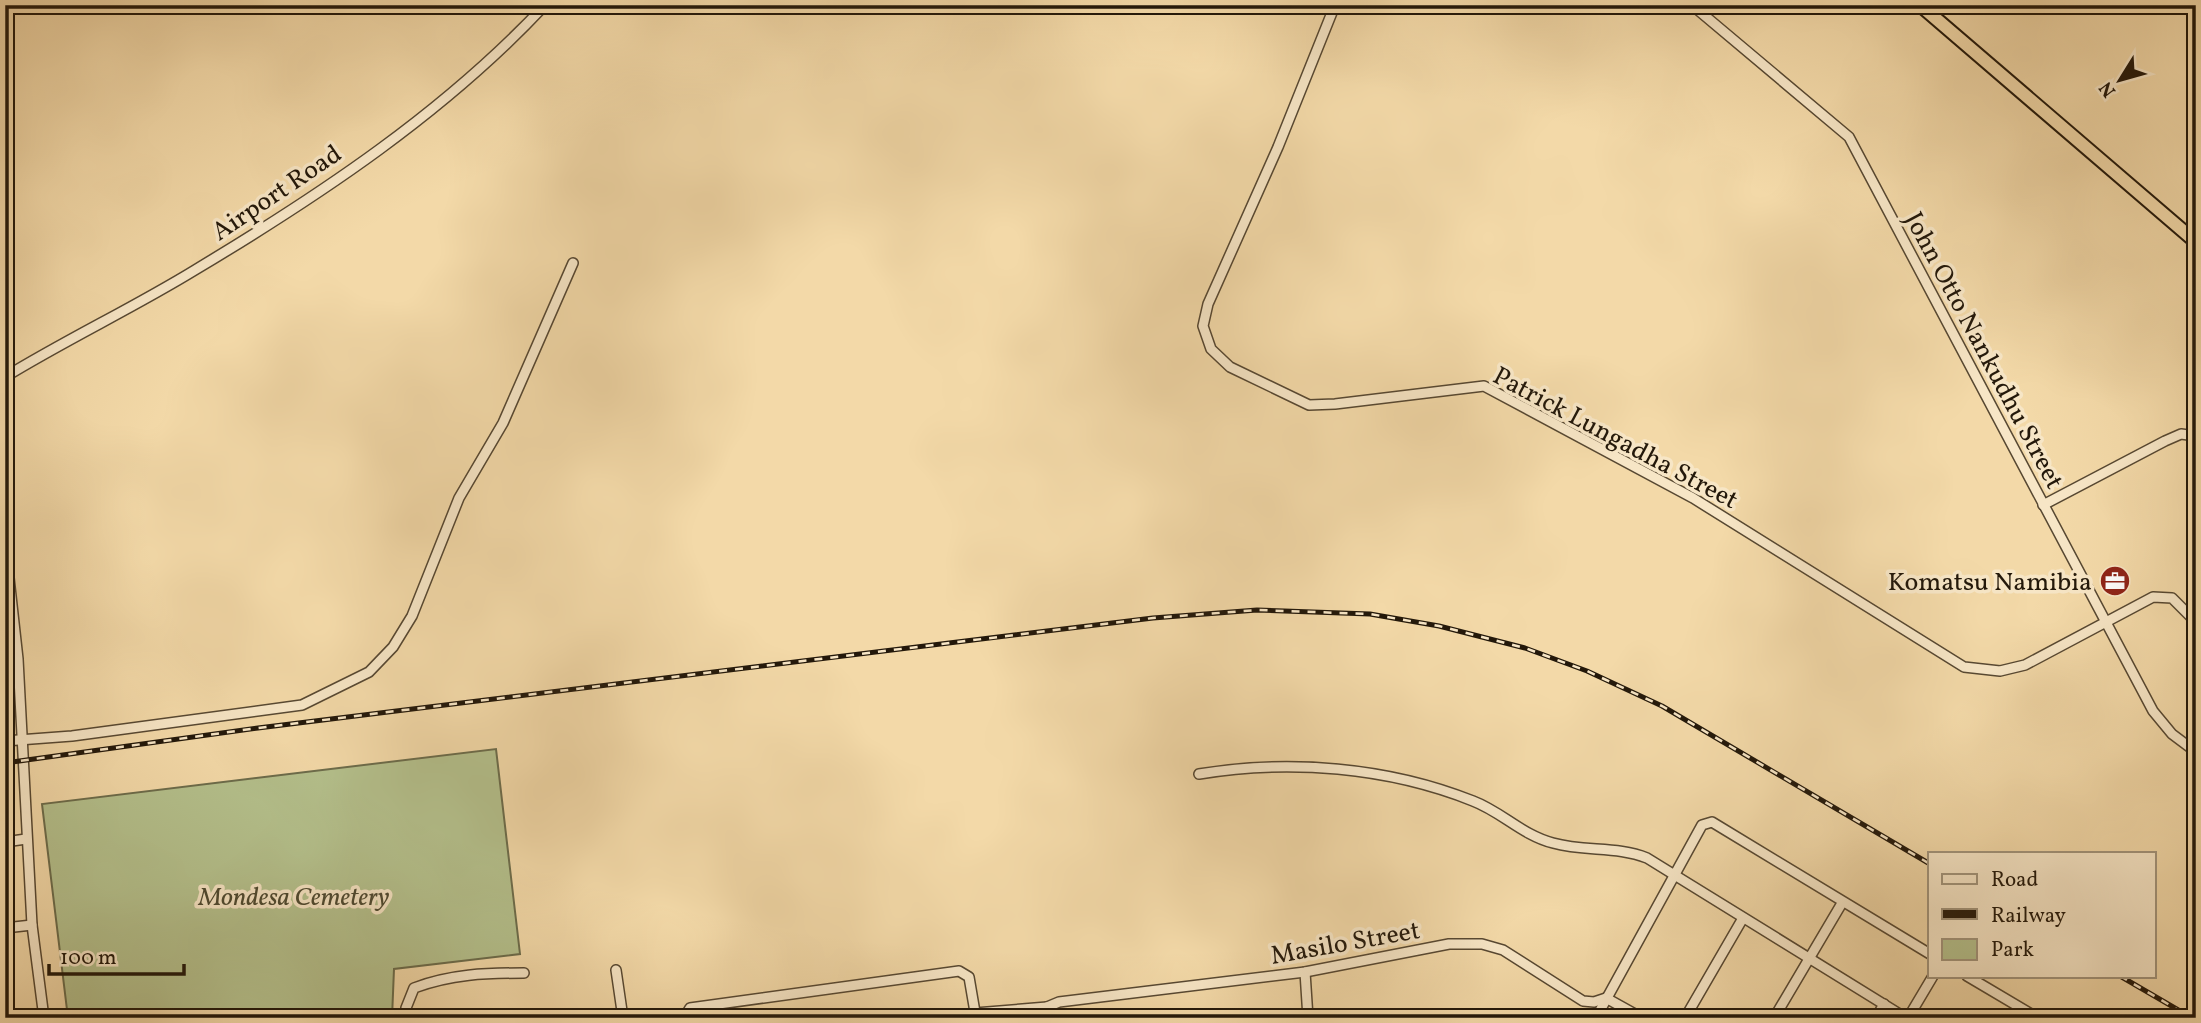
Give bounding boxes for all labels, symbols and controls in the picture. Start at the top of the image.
north arrow [2086,46,2156,116]
text: N [2093,76,2123,102]
street label: Airport Road [205,137,349,250]
street label: John Otto Nankudhu Street [1895,206,2072,496]
street label: Patrick Lungadha Street [1486,359,1744,519]
office icon: Komatsu Namibia [2098,564,2132,598]
place label: Komatsu Namibia [1888,565,2092,601]
legend [1928,852,2156,978]
text: Road [1991,866,2038,895]
park label: Mondesa Cemetery [198,880,390,916]
text: Railway [1991,902,2067,931]
street label: Masilo Street [1268,913,1423,975]
scale bar [49,932,184,976]
text: Park [1991,936,2034,965]
text: 100 m [60,944,117,973]

